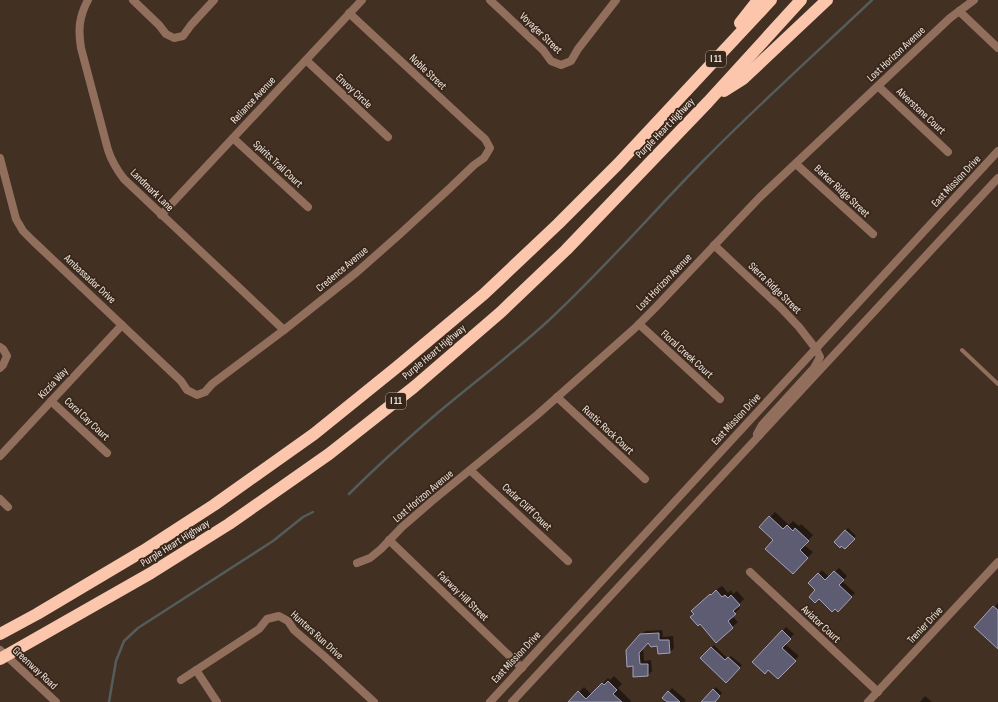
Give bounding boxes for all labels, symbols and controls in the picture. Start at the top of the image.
street label: Voyager Street [517,9,565,57]
street label: Lost Horizon Avenue [864,24,928,84]
road number: I 11 [706,51,726,67]
street label: Noble Street [407,52,450,93]
street label: Envoy Circle [333,71,375,111]
street label: Reliance Avenue [228,74,278,126]
street label: Alverstone Court [893,84,949,137]
street label: Purple Heart Highway [633,95,698,161]
street label: Spirits Trail Court [250,138,306,191]
street label: East Mission Drive [929,152,983,210]
street label: Barker Ridge Street [812,162,873,220]
street label: Landmark Lane [128,166,176,214]
street label: Credence Avenue [313,244,371,294]
street label: Ambassador Drive [61,251,119,306]
street label: Lost Horizon Avenue [633,251,695,313]
street label: Sierra Ridge Street [746,259,805,317]
street label: Purple Heart Highway [400,321,469,382]
street label: Floral Creek Court [658,327,716,381]
street label: Kizzia Way [35,364,71,401]
street label: East Mission Drive [709,390,763,448]
road number: I 11 [386,393,406,409]
street label: Coral Cay Court [62,395,113,444]
street label: Rustic Rock Court [579,403,637,458]
street label: Lost Horizon Avenue [390,467,456,525]
street label: Cedar Cliff Couet [499,481,555,534]
street label: Purple Heart Highway [138,516,213,569]
street label: Fairway Hill Street [435,568,492,624]
street label: Aviator Court [798,602,844,646]
street label: Trenier Drive [904,604,946,646]
street label: Hunters Run Drive [288,608,346,662]
street label: East Mission Drive [489,628,543,686]
street label: Greenway Road [10,644,60,692]

